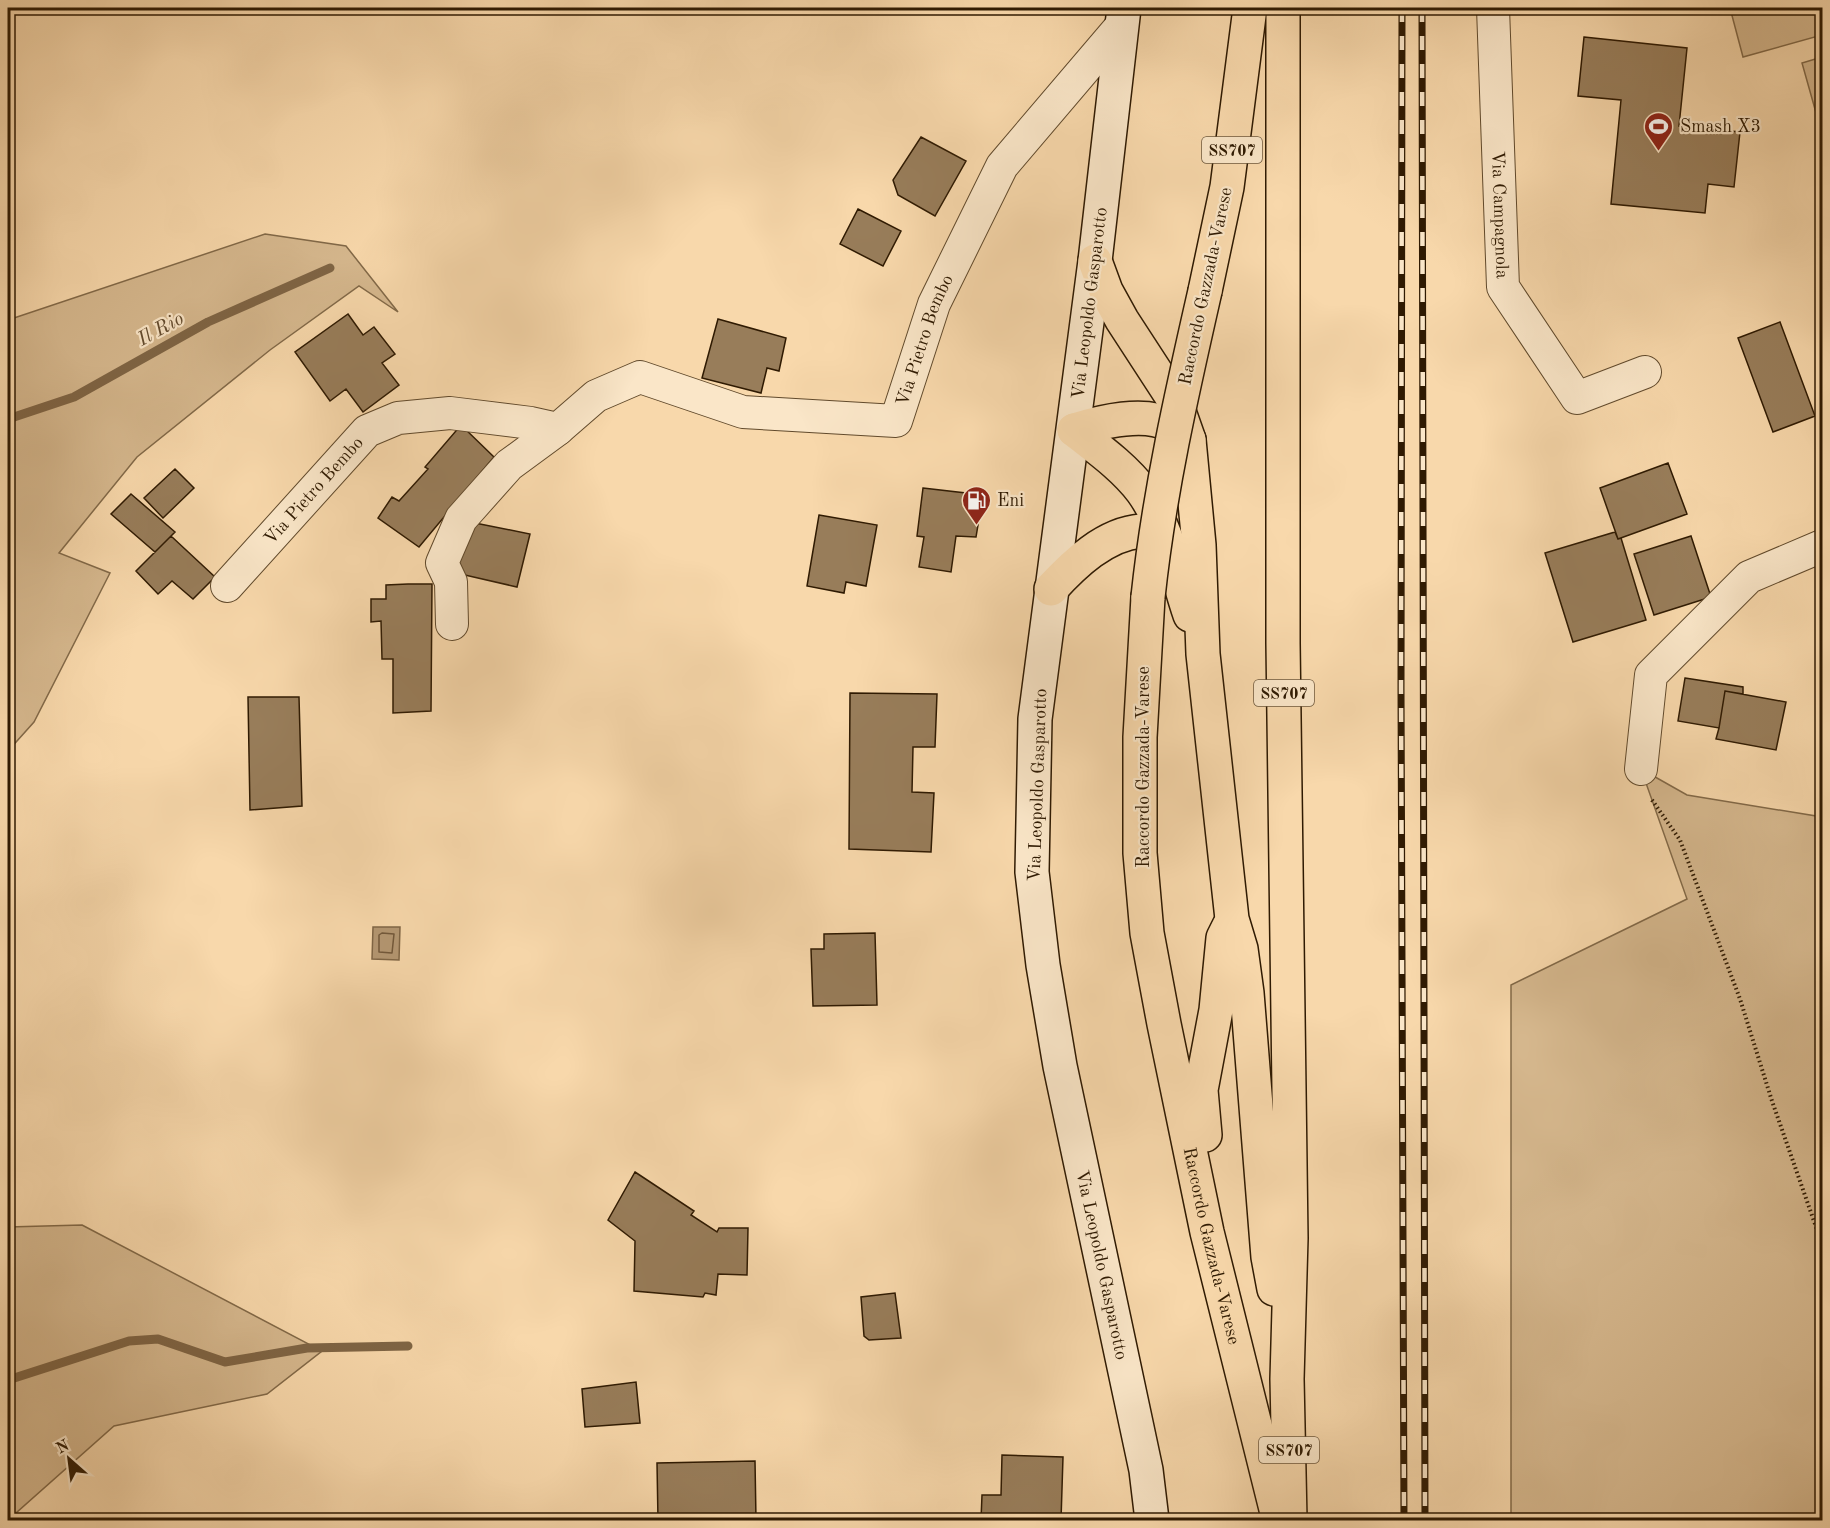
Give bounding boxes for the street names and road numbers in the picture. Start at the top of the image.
road number: SS707 [1202,137,1262,163]
street label: Via Campagnola [1488,151,1511,279]
street label: Raccordo Gazzada-Varese [1176,186,1236,387]
street label: Via Leopoldo Gasparotto [1069,206,1111,400]
street label: Via Pietro Bembo [894,272,957,408]
street label: Via Pietro Bembo [261,434,367,548]
street label: Raccordo Gazzada-Varese [1135,666,1153,868]
road number: SS707 [1254,680,1314,706]
street label: Via Leopoldo Gasparotto [1026,688,1050,882]
street label: Raccordo Gazzada-Varese [1180,1146,1243,1346]
street label: Via Leopoldo Gasparotto [1072,1169,1130,1362]
road number: SS707 [1259,1437,1319,1463]

